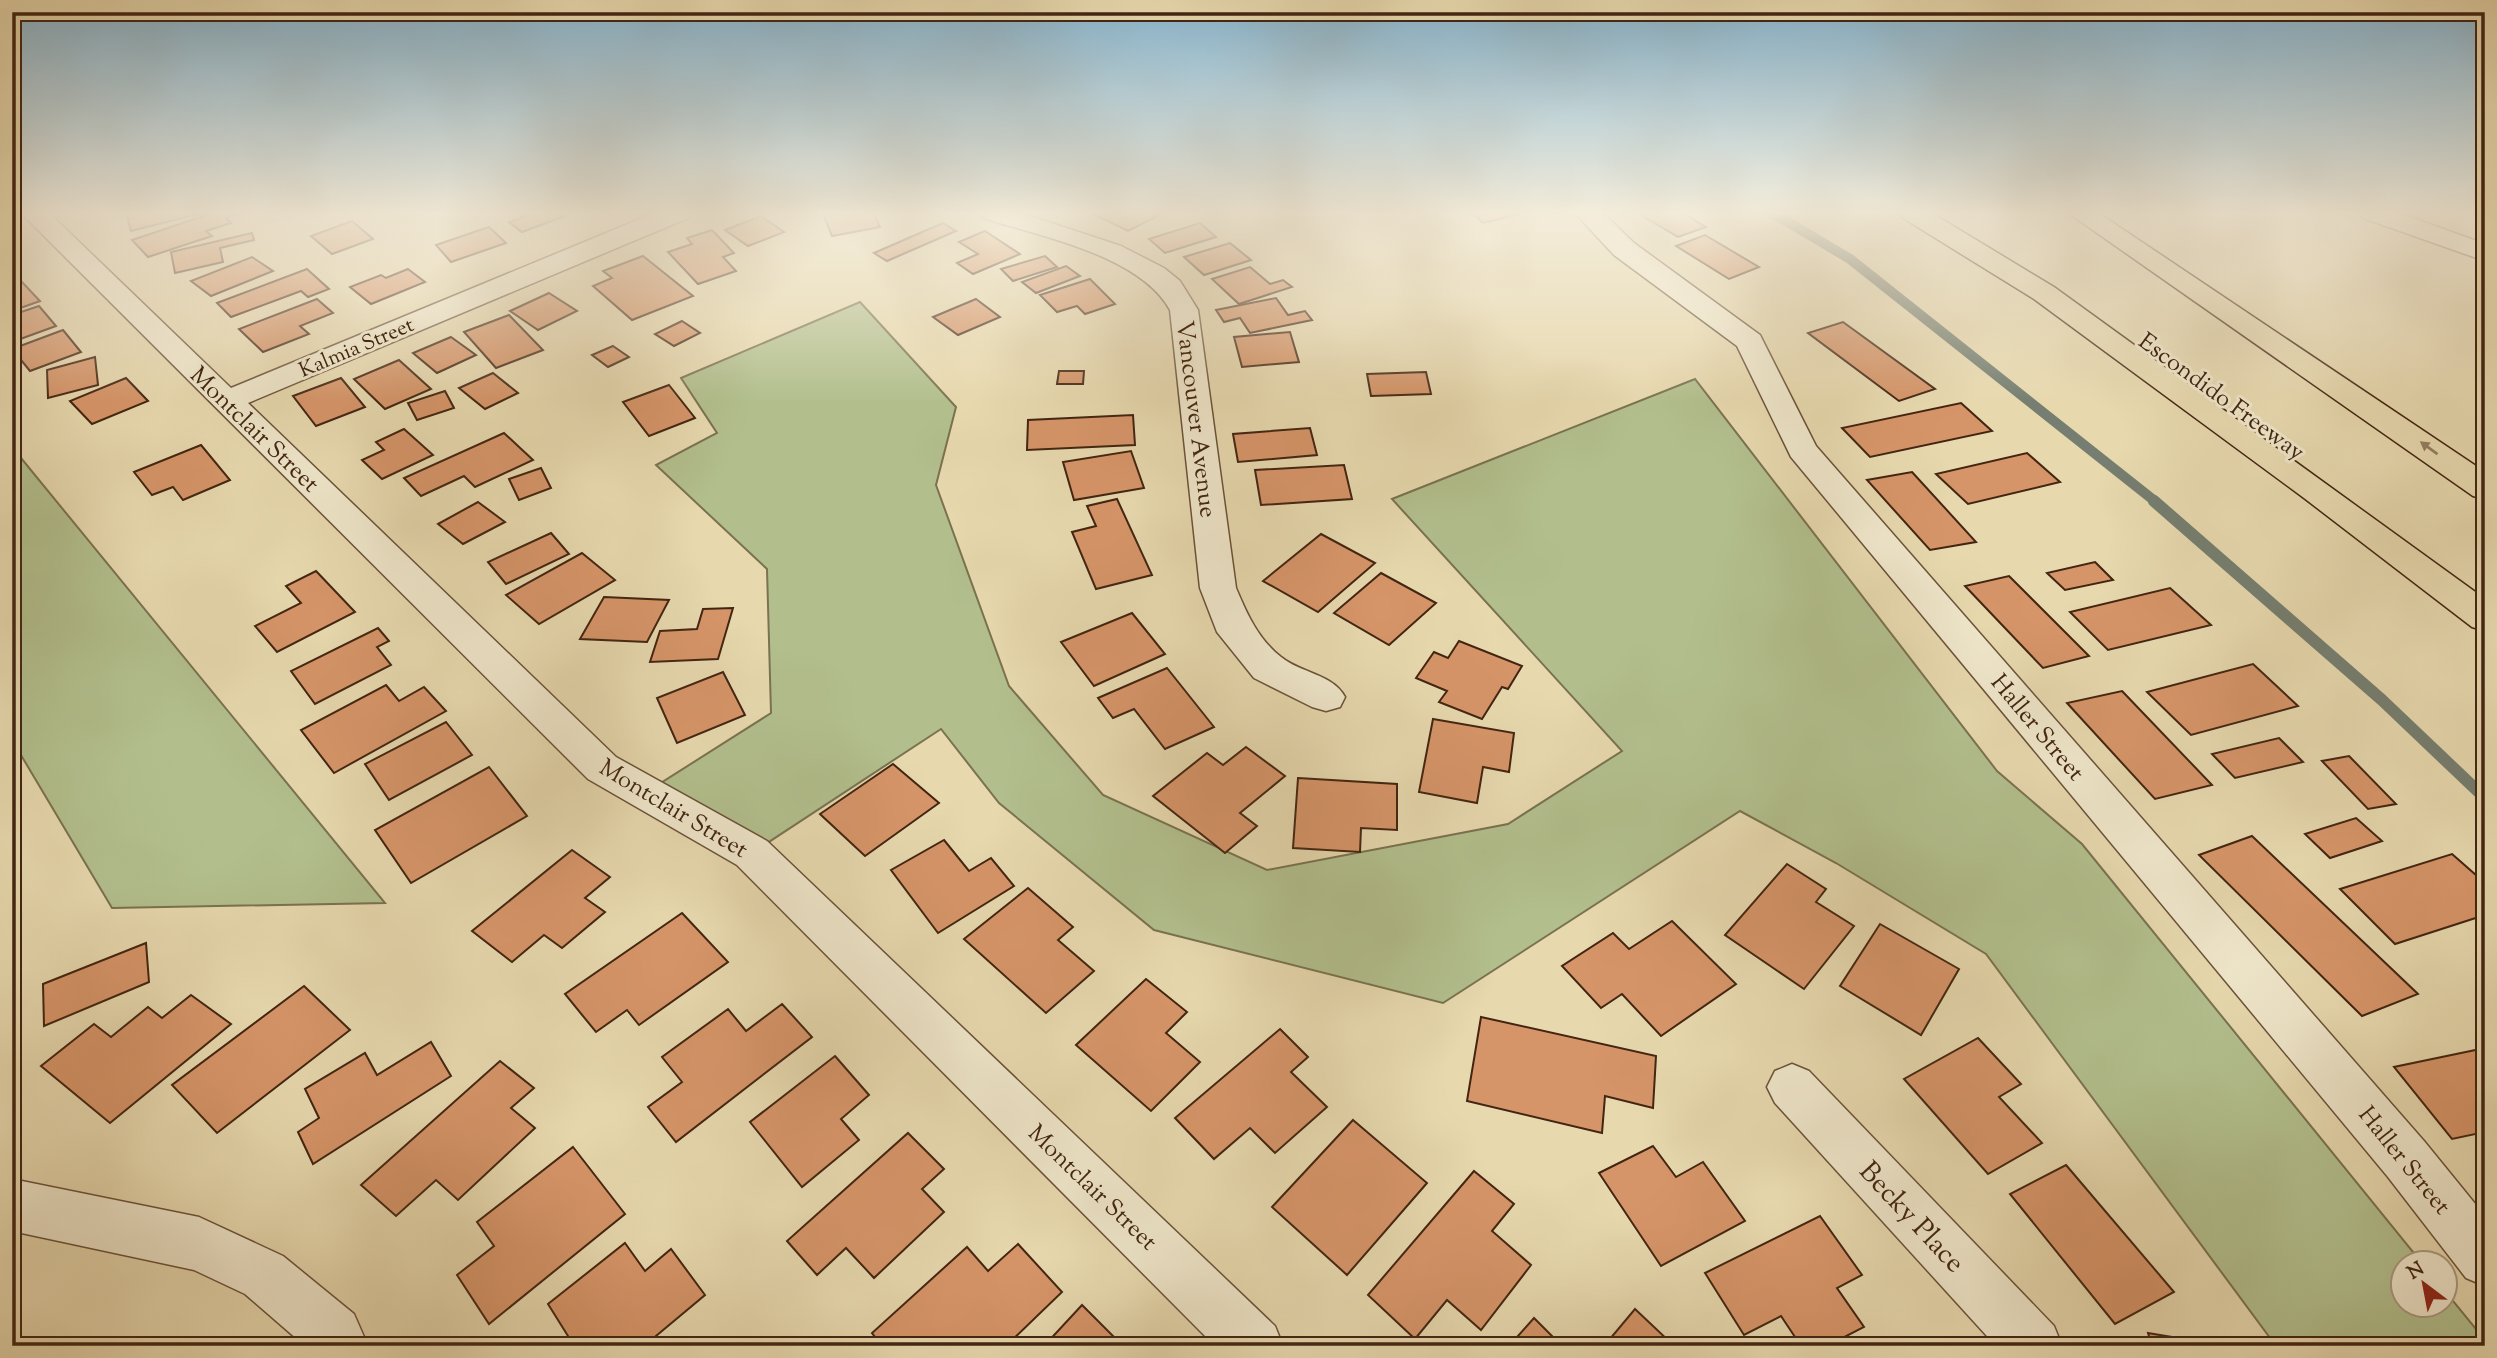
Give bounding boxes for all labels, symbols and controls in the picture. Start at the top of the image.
street label: Kalmia Street [295,311,419,387]
street label: Vancouver Avenue [1166,319,1224,520]
street label: Escondido Freeway [2131,326,2311,470]
street label: Montclair Street [181,360,326,501]
one-way arrow [2420,441,2438,455]
street label: Haller Street [1982,667,2091,789]
street label: Montclair Street [592,752,754,868]
street label: Haller Street [2349,1100,2458,1223]
street label: Montclair Street [1019,1118,1164,1259]
street label: Becky Place [1849,1153,1973,1283]
north arrow [2388,1250,2458,1320]
text: N [2403,1256,2430,1287]

